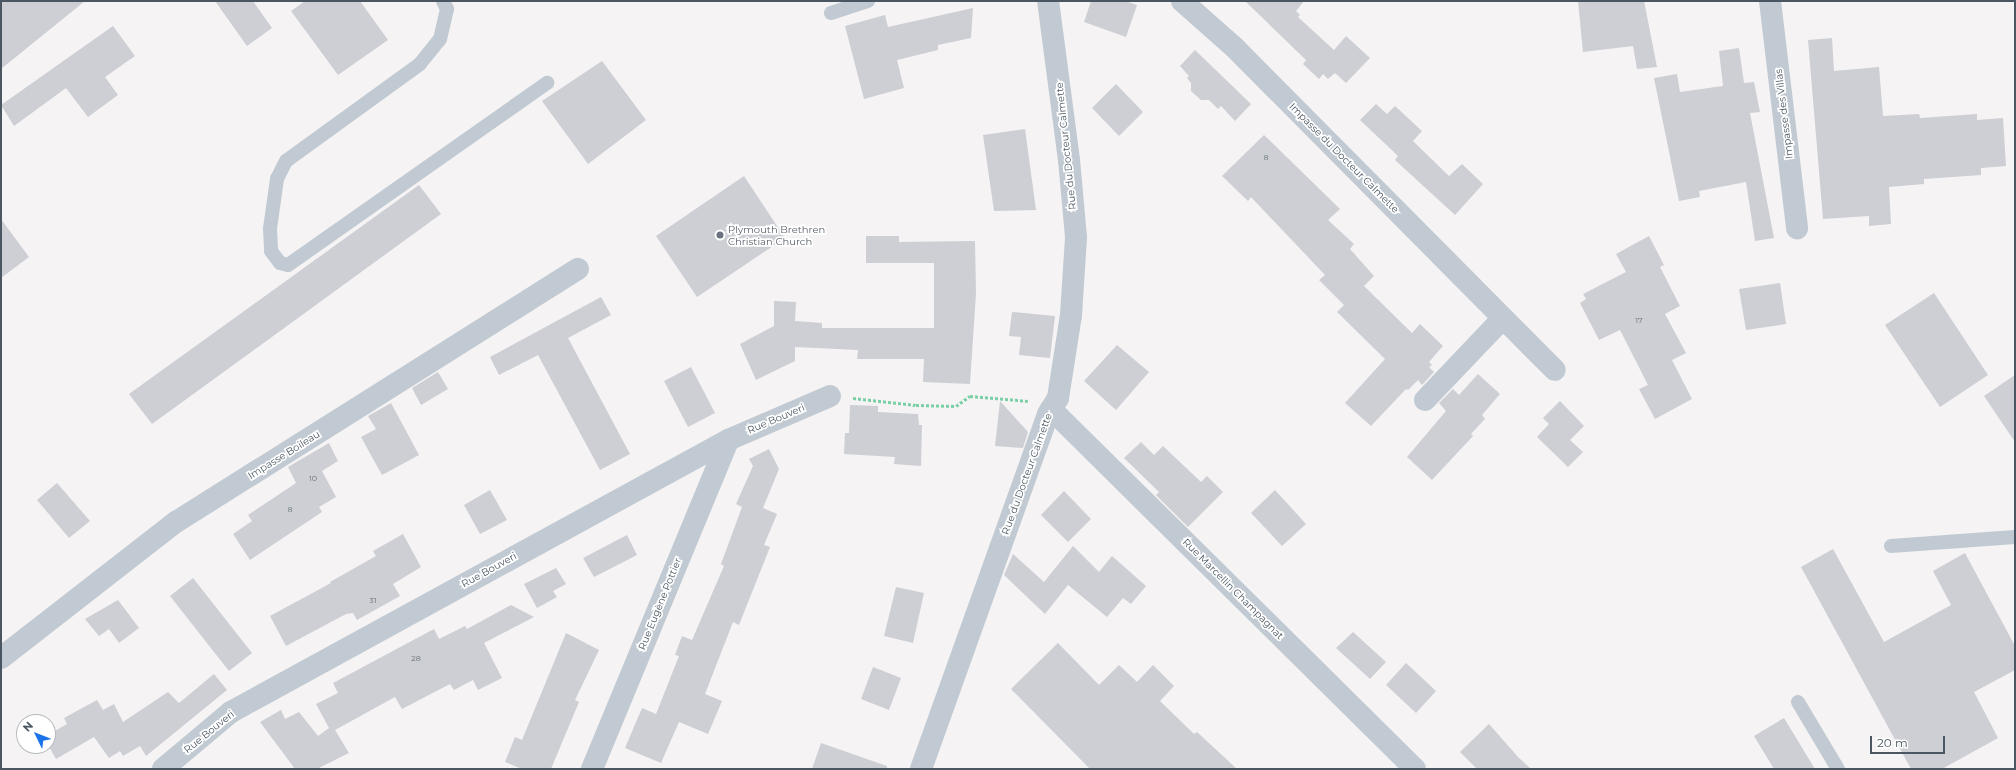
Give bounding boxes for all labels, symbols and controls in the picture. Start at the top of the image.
street label: Impasse des Villas [1773,68,1795,160]
street label: Rue du Docteur Calmette [1053,82,1079,210]
street label: Impasse du Docteur Calmette [1287,101,1401,215]
house number: 8 [1263,153,1269,163]
place label: Plymouth Brethren Christian Church [728,223,825,246]
marker: Plymouth Brethren Christian Church [715,230,725,240]
house number: 17 [1635,316,1643,326]
street label: Rue Bouveri [746,402,806,436]
street label: Rue du Docteur Calmette [999,412,1055,536]
street label: Impasse Boileau [246,428,322,482]
house number: 10 [309,474,317,484]
house number: 8 [287,505,293,515]
street label: Rue Marcellin Champagnat [1180,536,1286,642]
street label: Rue Bouveri [459,550,519,590]
street label: Rue Eugène Pottier [636,556,684,652]
house number: 31 [369,596,377,606]
house number: 28 [411,654,421,664]
street label: Rue Bouveri [181,708,237,756]
north arrow [16,714,56,754]
text: N [20,718,36,735]
scale bar [1872,728,1947,754]
text: 20 m [1877,735,1908,750]

